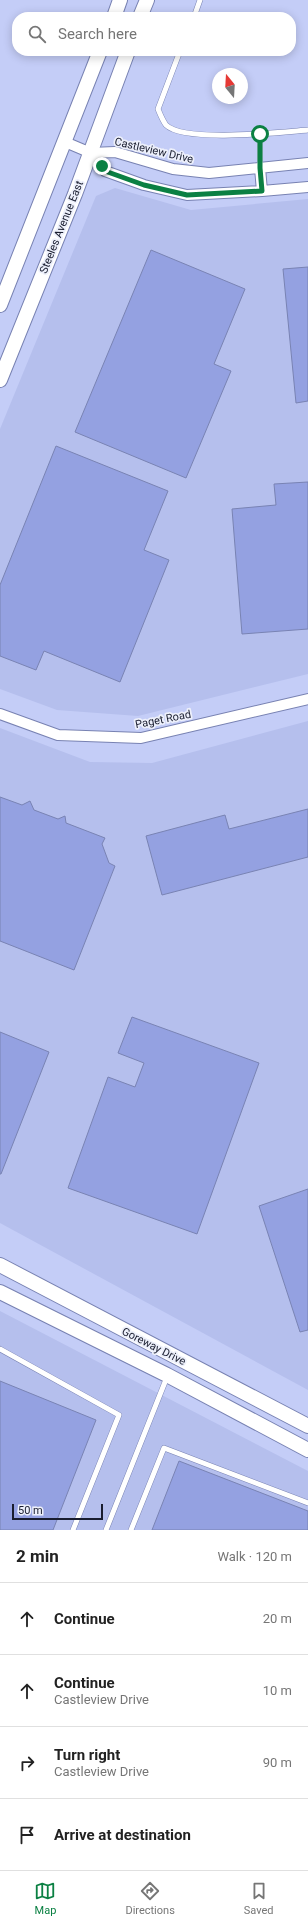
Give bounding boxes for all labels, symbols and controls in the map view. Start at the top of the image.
search box [12,12,296,56]
icon: search [26,23,48,45]
text: Search here [58,25,137,43]
north arrow [212,68,248,104]
route start [251,125,269,143]
street label: Castleview Drive [113,135,195,166]
route end [93,157,111,175]
street label: Steeles Avenue East [37,179,86,275]
street label: Paget Road [134,708,192,731]
street label: Goreway Drive [120,1325,188,1368]
scale bar [12,1502,103,1521]
text: 50 m [18,1504,43,1517]
text: 2 min [16,1546,59,1566]
text: Walk · 120 m [217,1549,292,1564]
icon: ahead [16,1608,38,1630]
text: Continue [54,1610,115,1628]
text: 20 m [263,1611,292,1626]
text: Continue [54,1674,115,1692]
icon: ahead [16,1680,38,1702]
text: 10 m [263,1683,292,1698]
text: Castleview Drive [54,1692,149,1707]
text: Turn right [54,1746,120,1764]
icon: right [16,1752,38,1774]
text: 90 m [263,1755,292,1770]
text: Castleview Drive [54,1764,149,1779]
icon: arrive [16,1824,38,1846]
text: Arrive at destination [54,1826,191,1844]
tab: Map [34,1880,56,1917]
tab: Directions [125,1880,175,1917]
tab: Saved [244,1880,274,1917]

